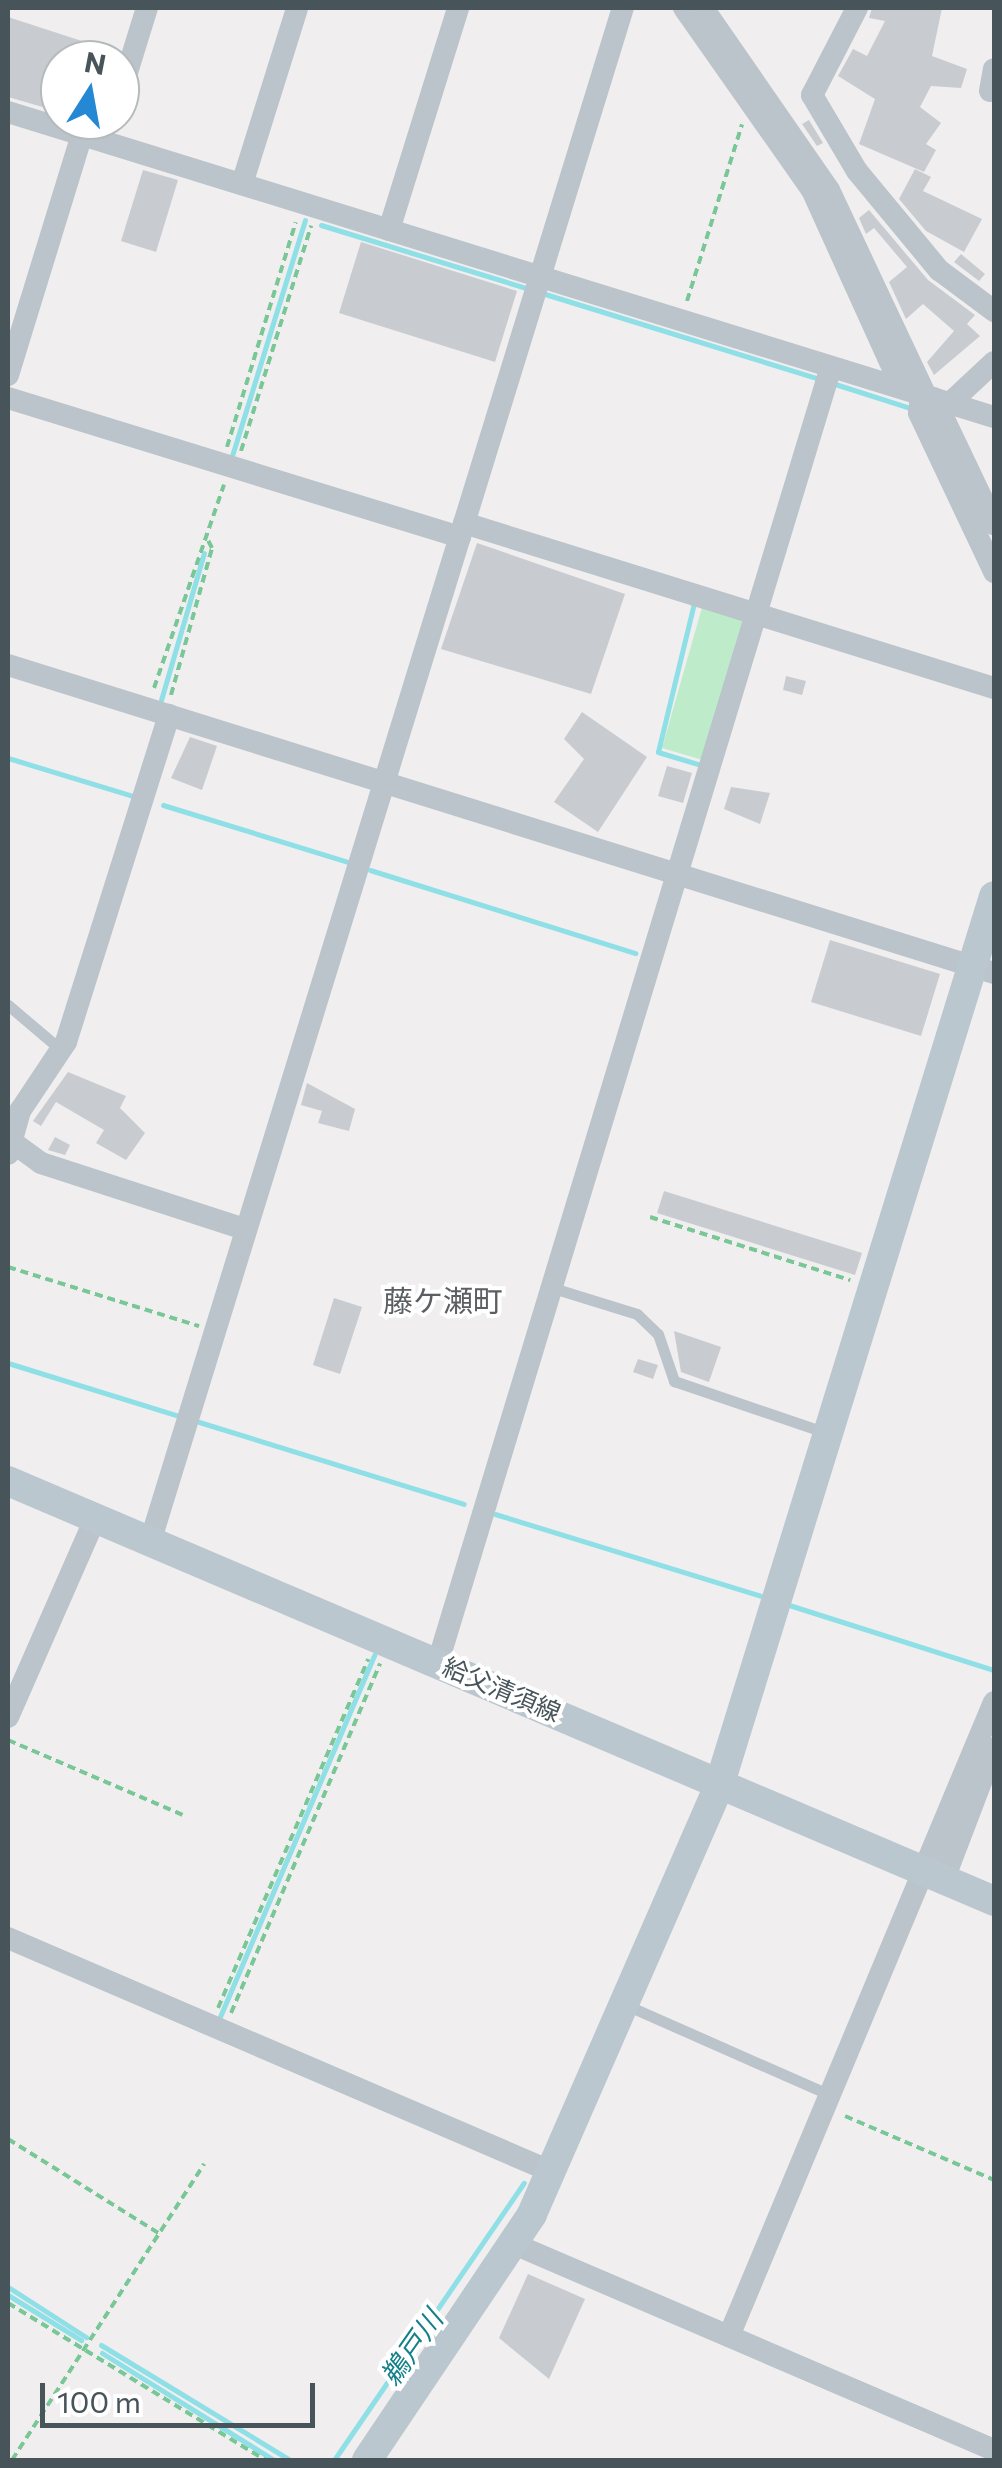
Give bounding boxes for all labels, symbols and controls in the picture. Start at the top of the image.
north arrow [40,40,140,140]
text: N [82,44,109,81]
district label: 藤ケ瀬町 [383,1282,503,1318]
street label: 給父清須線 [439,1651,565,1727]
water label: 鵜戸川 [373,2303,449,2391]
scale bar [45,2363,320,2425]
text: 100 m [57,2382,141,2419]

